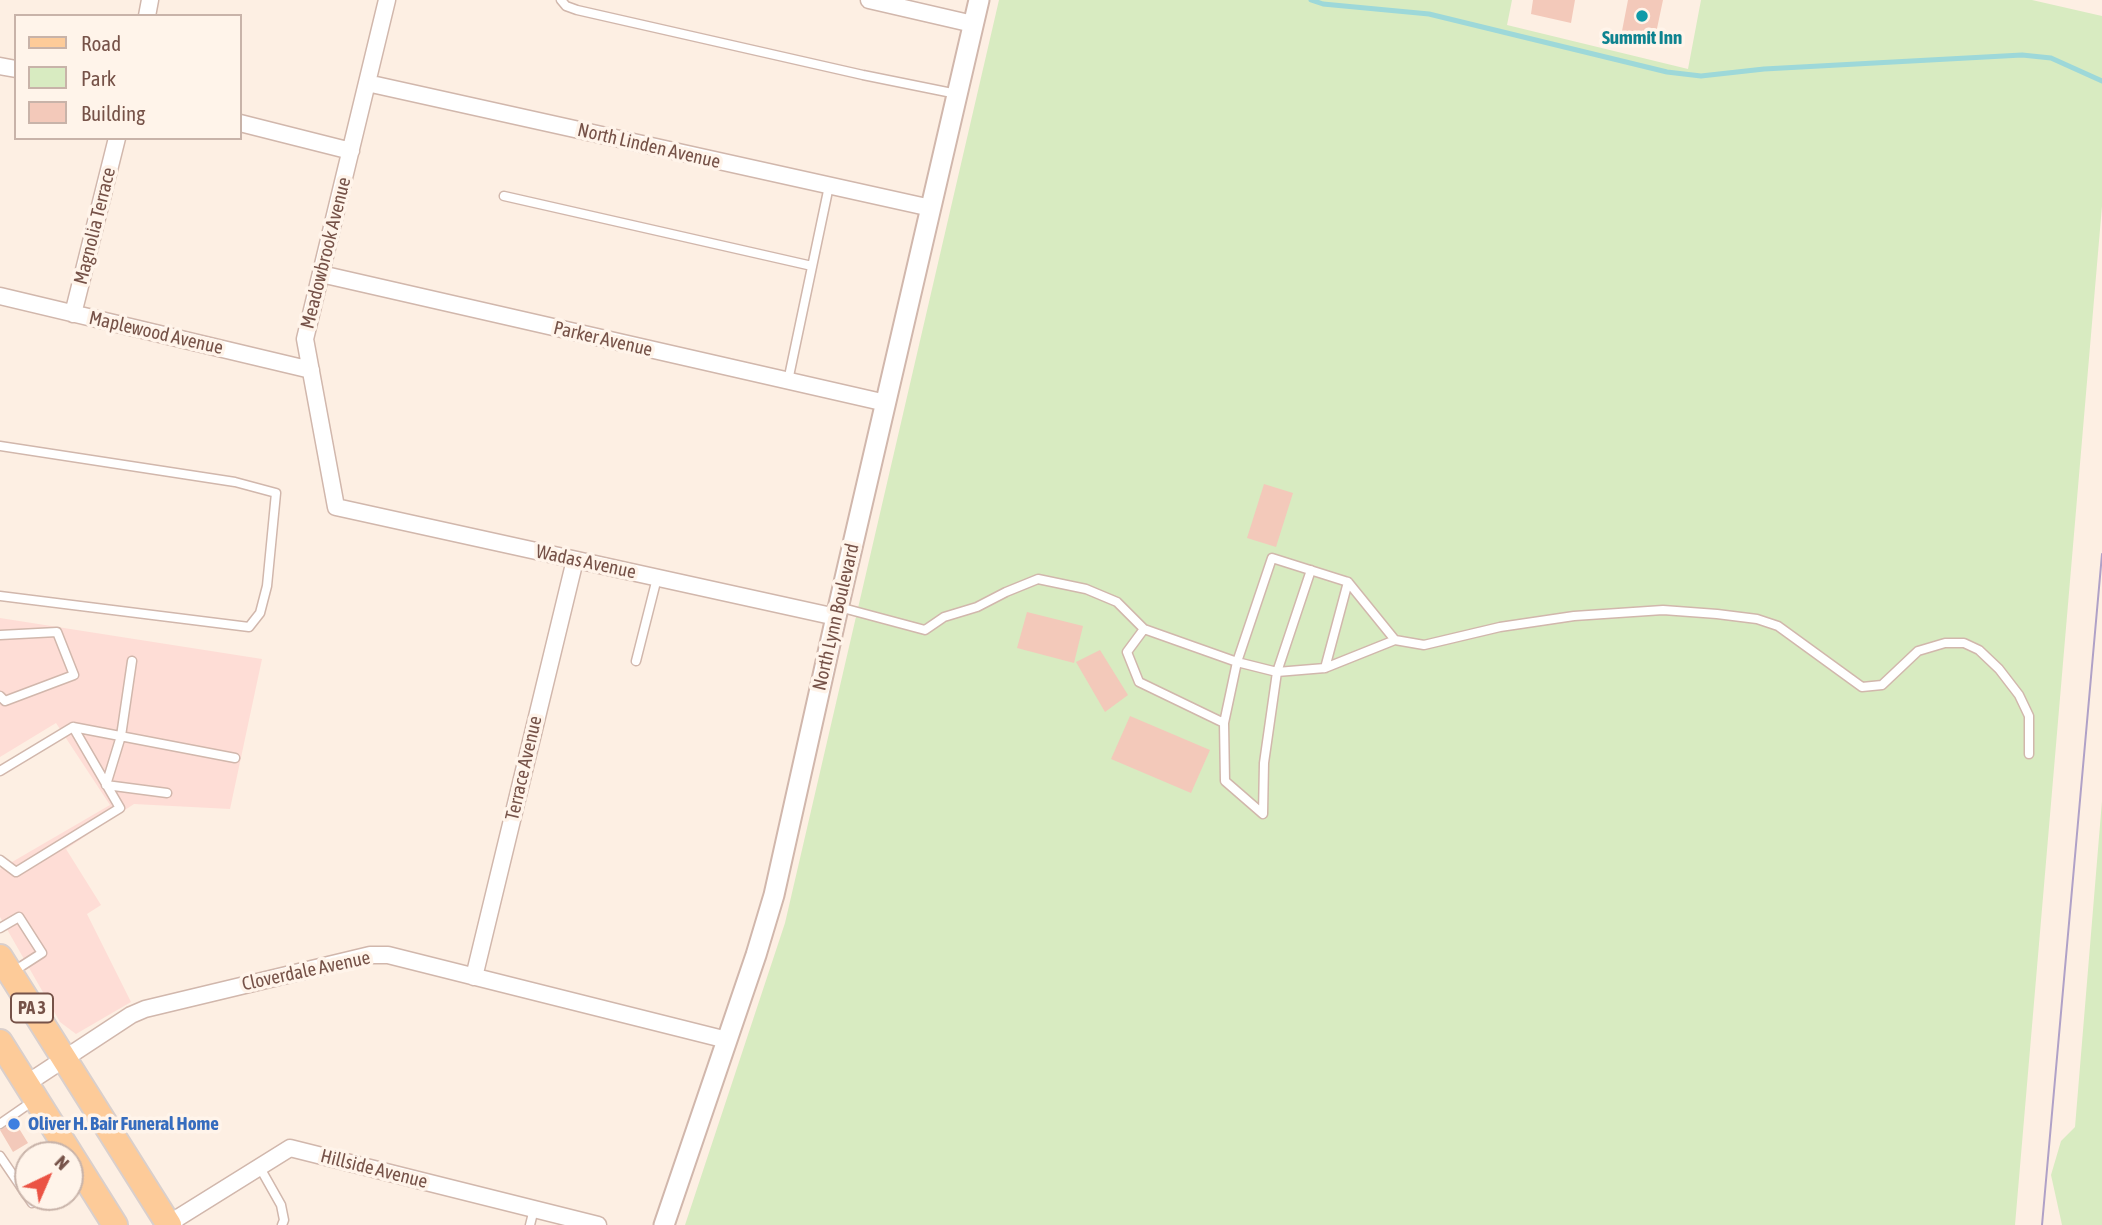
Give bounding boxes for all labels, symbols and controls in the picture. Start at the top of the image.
marker: Summit Inn [1634,8,1650,24]
legend [14,14,242,140]
place label: Summit Inn [1602,27,1682,49]
text: Road [81,31,121,55]
text: Park [81,66,116,90]
text: Building [81,101,145,125]
street label: North Linden Avenue [575,118,723,174]
street label: Magnolia Terrace [69,165,121,287]
street label: Meadowbrook Avenue [296,175,356,331]
street label: Maplewood Avenue [87,306,225,360]
street label: Parker Avenue [551,317,655,361]
street label: Wadas Avenue [534,540,638,584]
street label: North Lynn Boulevard [808,541,864,693]
street label: Terrace Avenue [501,714,547,822]
street label: Cloverdale Avenue [240,946,372,996]
road number: PA 3 [11,993,53,1023]
place label: Oliver H. Bair Funeral Home [28,1113,219,1135]
marker: Oliver H. Bair Funeral Home [6,1116,22,1132]
north arrow [14,1141,84,1211]
street label: Hillside Avenue [318,1145,430,1193]
text: N [51,1151,74,1174]

